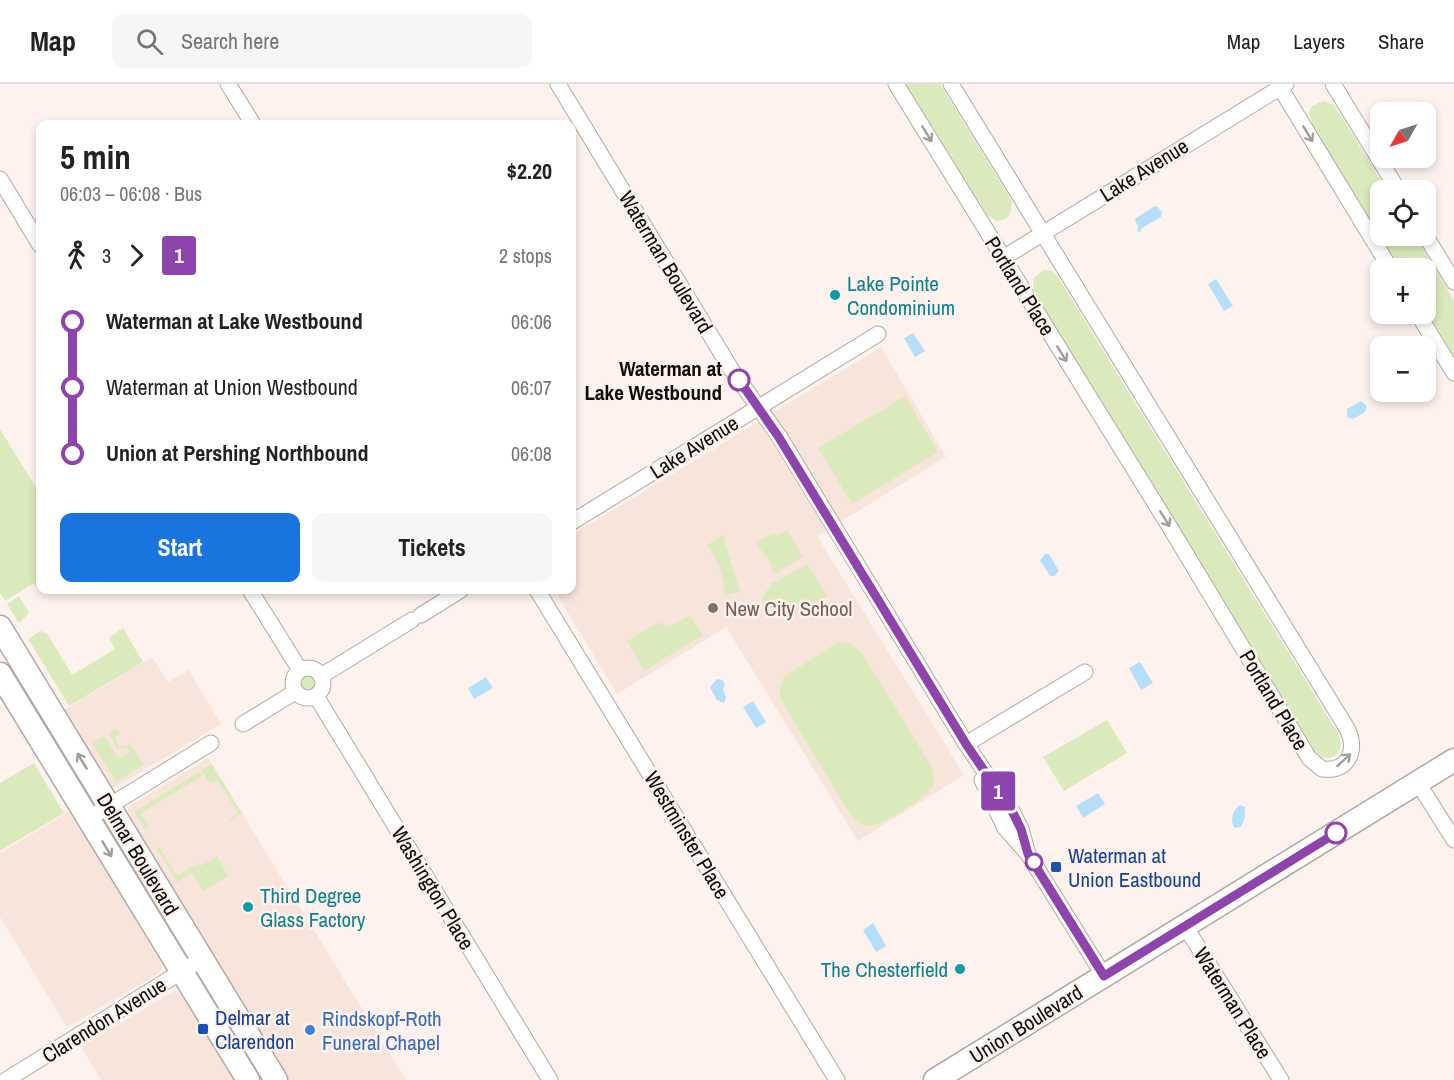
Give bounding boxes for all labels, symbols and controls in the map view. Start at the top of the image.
search box [112,14,532,68]
text: Map [30,22,76,60]
icon: search [133,25,166,58]
text: Search here [181,26,279,56]
text: Map [1227,27,1260,56]
text: Layers [1293,27,1345,56]
text: Share [1378,27,1424,56]
north arrow [1370,102,1436,168]
map controls [1370,102,1436,402]
one-way arrow [921,125,933,142]
one-way arrow [1303,125,1315,142]
street label: Lake Avenue [1094,131,1194,209]
text: 5 min [60,135,131,179]
text: $2.20 [507,156,552,186]
text: 06:03 – 06:08 · Bus [60,180,202,207]
button: locate [1370,180,1436,246]
street label: Waterman Boulevard [612,185,720,339]
street label: Portland Place [978,231,1062,341]
icon: walk [60,239,93,272]
icon: forward [120,239,153,272]
text: 1 [174,241,184,270]
text: 3 [102,242,111,269]
text: 2 stops [499,242,552,269]
button: + [1370,258,1436,324]
place label: Lake Pointe Condominium [847,269,955,322]
marker: Lake Pointe Condominium [828,288,842,302]
text: Waterman at Lake Westbound [106,306,363,336]
text: 06:06 [511,308,552,335]
button: − [1370,336,1436,402]
one-way arrow [1056,345,1068,362]
place label: Waterman at Lake Westbound [585,354,722,407]
marker: Waterman at Lake Westbound [728,369,750,391]
text: Waterman at Union Westbound [106,372,358,402]
text: 06:07 [511,374,552,401]
street label: Lake Avenue [644,408,744,486]
text: Union at Pershing Northbound [106,438,369,468]
text: 06:08 [511,440,552,467]
one-way arrow [1158,511,1171,528]
button: Start [60,513,300,582]
button: Tickets [312,513,552,582]
place label: New City School [725,594,852,623]
marker: New City School [706,601,720,615]
street label: Portland Place [1233,645,1315,755]
one-way arrow [75,753,87,770]
one-way arrow [1336,754,1352,767]
street label: Westminster Place [637,766,737,904]
line badge: 1 [978,772,1018,810]
text: 1 [993,777,1003,806]
street label: Delmar Boulevard [90,787,186,921]
street label: Washington Place [385,821,481,955]
unlabelled marker [1325,822,1347,844]
one-way arrow [101,840,113,857]
place label: Waterman at Union Eastbound [1068,841,1201,894]
unlabelled marker [1025,853,1043,871]
marker: Waterman at Union Eastbound [1049,860,1063,874]
place label: Third Degree Glass Factory [260,881,366,934]
marker: Third Degree Glass Factory [241,900,255,914]
street label: Waterman Place [1187,942,1279,1064]
place label: The Chesterfield [821,955,948,984]
marker: The Chesterfield [953,962,967,976]
street label: Clarendon Avenue [36,970,172,1070]
street label: Union Boulevard [964,978,1088,1070]
place label: Delmar at Clarendon [215,1003,294,1056]
place label: Rindskopf-Roth Funeral Chapel [322,1004,442,1057]
marker: Delmar at Clarendon [196,1022,210,1036]
marker: Rindskopf-Roth Funeral Chapel [303,1023,317,1037]

